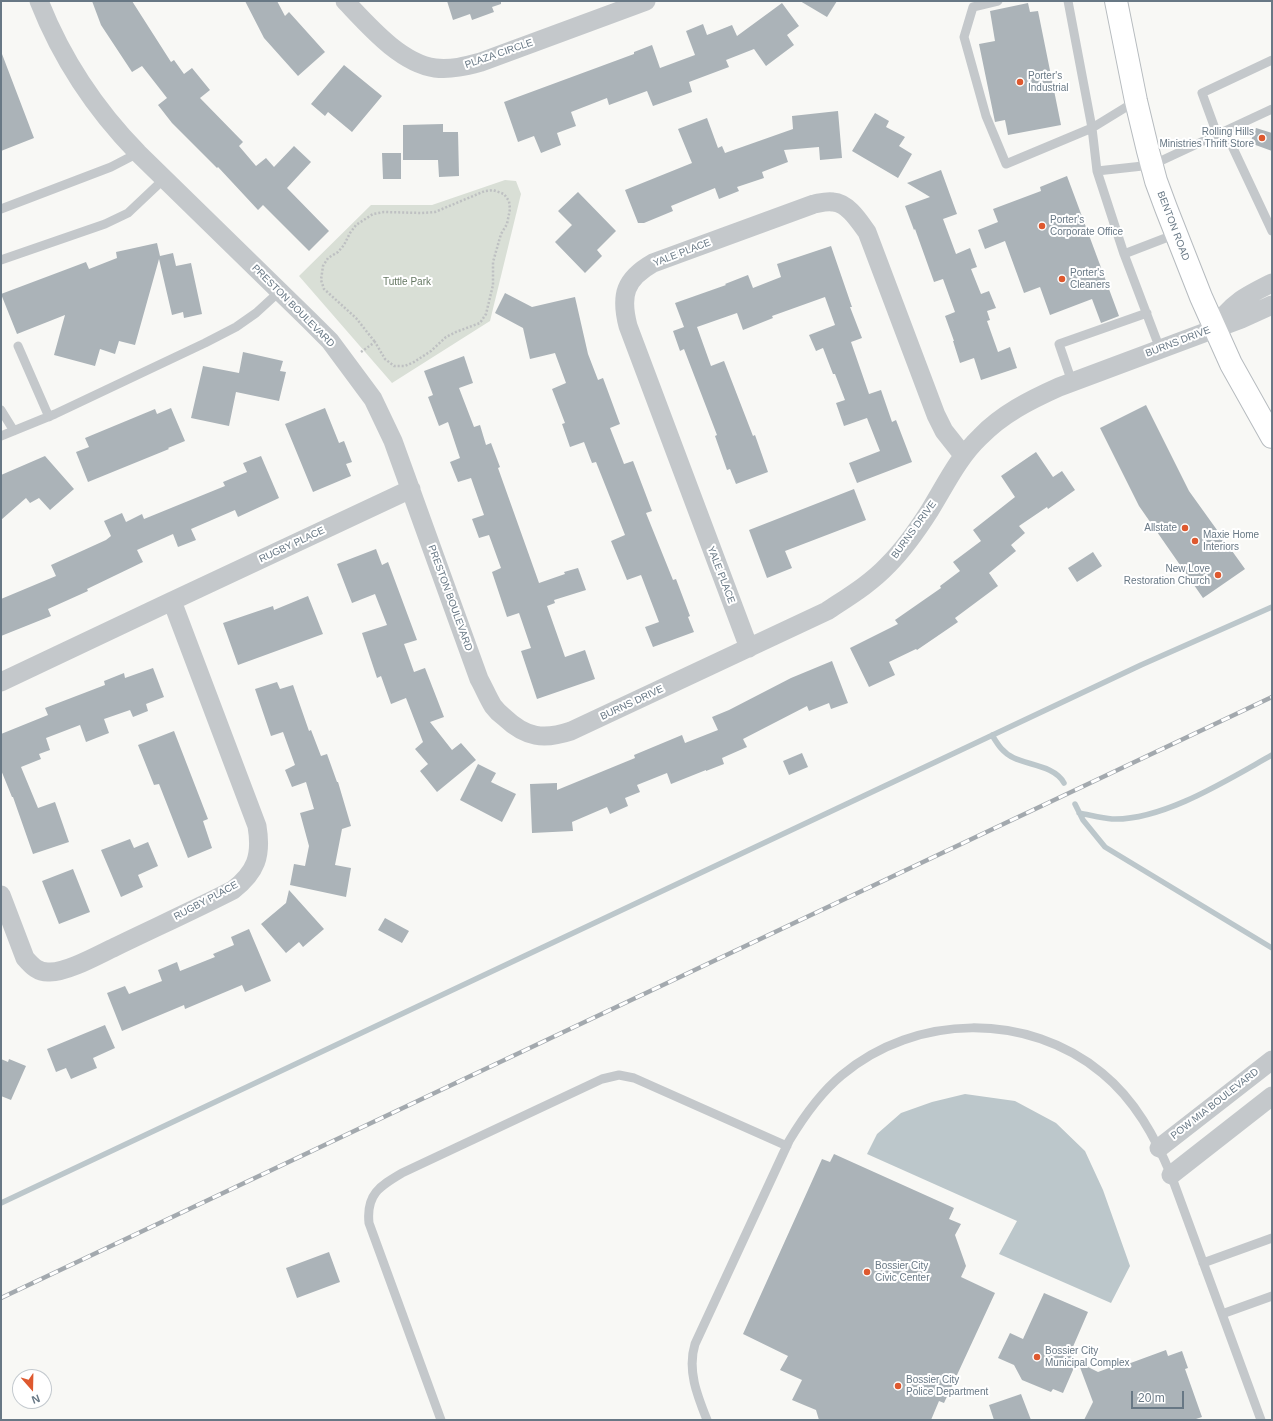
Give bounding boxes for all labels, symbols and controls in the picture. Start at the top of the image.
street label: PLAZA CIRCLE [463,37,535,71]
place label: Porter's Industrial [1028,70,1069,94]
marker: Porter's Industrial [1015,77,1025,87]
place label: Rolling Hills Ministries Thrift Store [1160,126,1254,150]
marker: Rolling Hills Ministries Thrift Store [1257,133,1267,143]
street label: BENTON ROAD [1154,190,1192,262]
place label: Porter's Corporate Office [1050,214,1123,238]
marker: Porter's Corporate Office [1037,221,1047,231]
street label: YALE PLACE [652,237,712,269]
street label: PRESTON BOULEVARD [249,262,337,350]
place label: Porter's Cleaners [1070,267,1110,290]
marker: Porter's Cleaners [1057,274,1067,284]
park label: Tuttle Park [383,276,431,288]
street label: BURNS DRIVE [1144,324,1212,360]
street label: BURNS DRIVE [889,499,939,561]
place label: Allstate [1144,522,1177,534]
marker: Allstate [1180,523,1190,533]
street label: RUGBY PLACE [257,525,327,565]
place label: Maxie Home Interiors [1203,529,1259,552]
marker: Maxie Home Interiors [1190,536,1200,546]
street label: PRESTON BOULEVARD [425,543,475,653]
street label: YALE PLACE [705,545,737,605]
place label: New Love Restoration Church [1124,563,1210,586]
marker: New Love Restoration Church [1213,570,1223,580]
street label: BURNS DRIVE [598,683,666,723]
street label: RUGBY PLACE [172,879,240,923]
street label: POW MIA BOULEVARD [1169,1066,1261,1142]
place label: Bossier City Civic Center [875,1260,929,1284]
marker: Bossier City Civic Center [862,1267,872,1277]
place label: Bossier City Municipal Complex [1045,1345,1129,1368]
marker: Bossier City Municipal Complex [1032,1352,1042,1362]
north arrow [12,1369,52,1409]
place label: Bossier City Police Department [906,1374,988,1398]
marker: Bossier City Police Department [893,1381,903,1391]
scale bar [1133,1383,1186,1409]
text: 20 m [1138,1391,1165,1405]
text: N [30,1392,42,1406]

